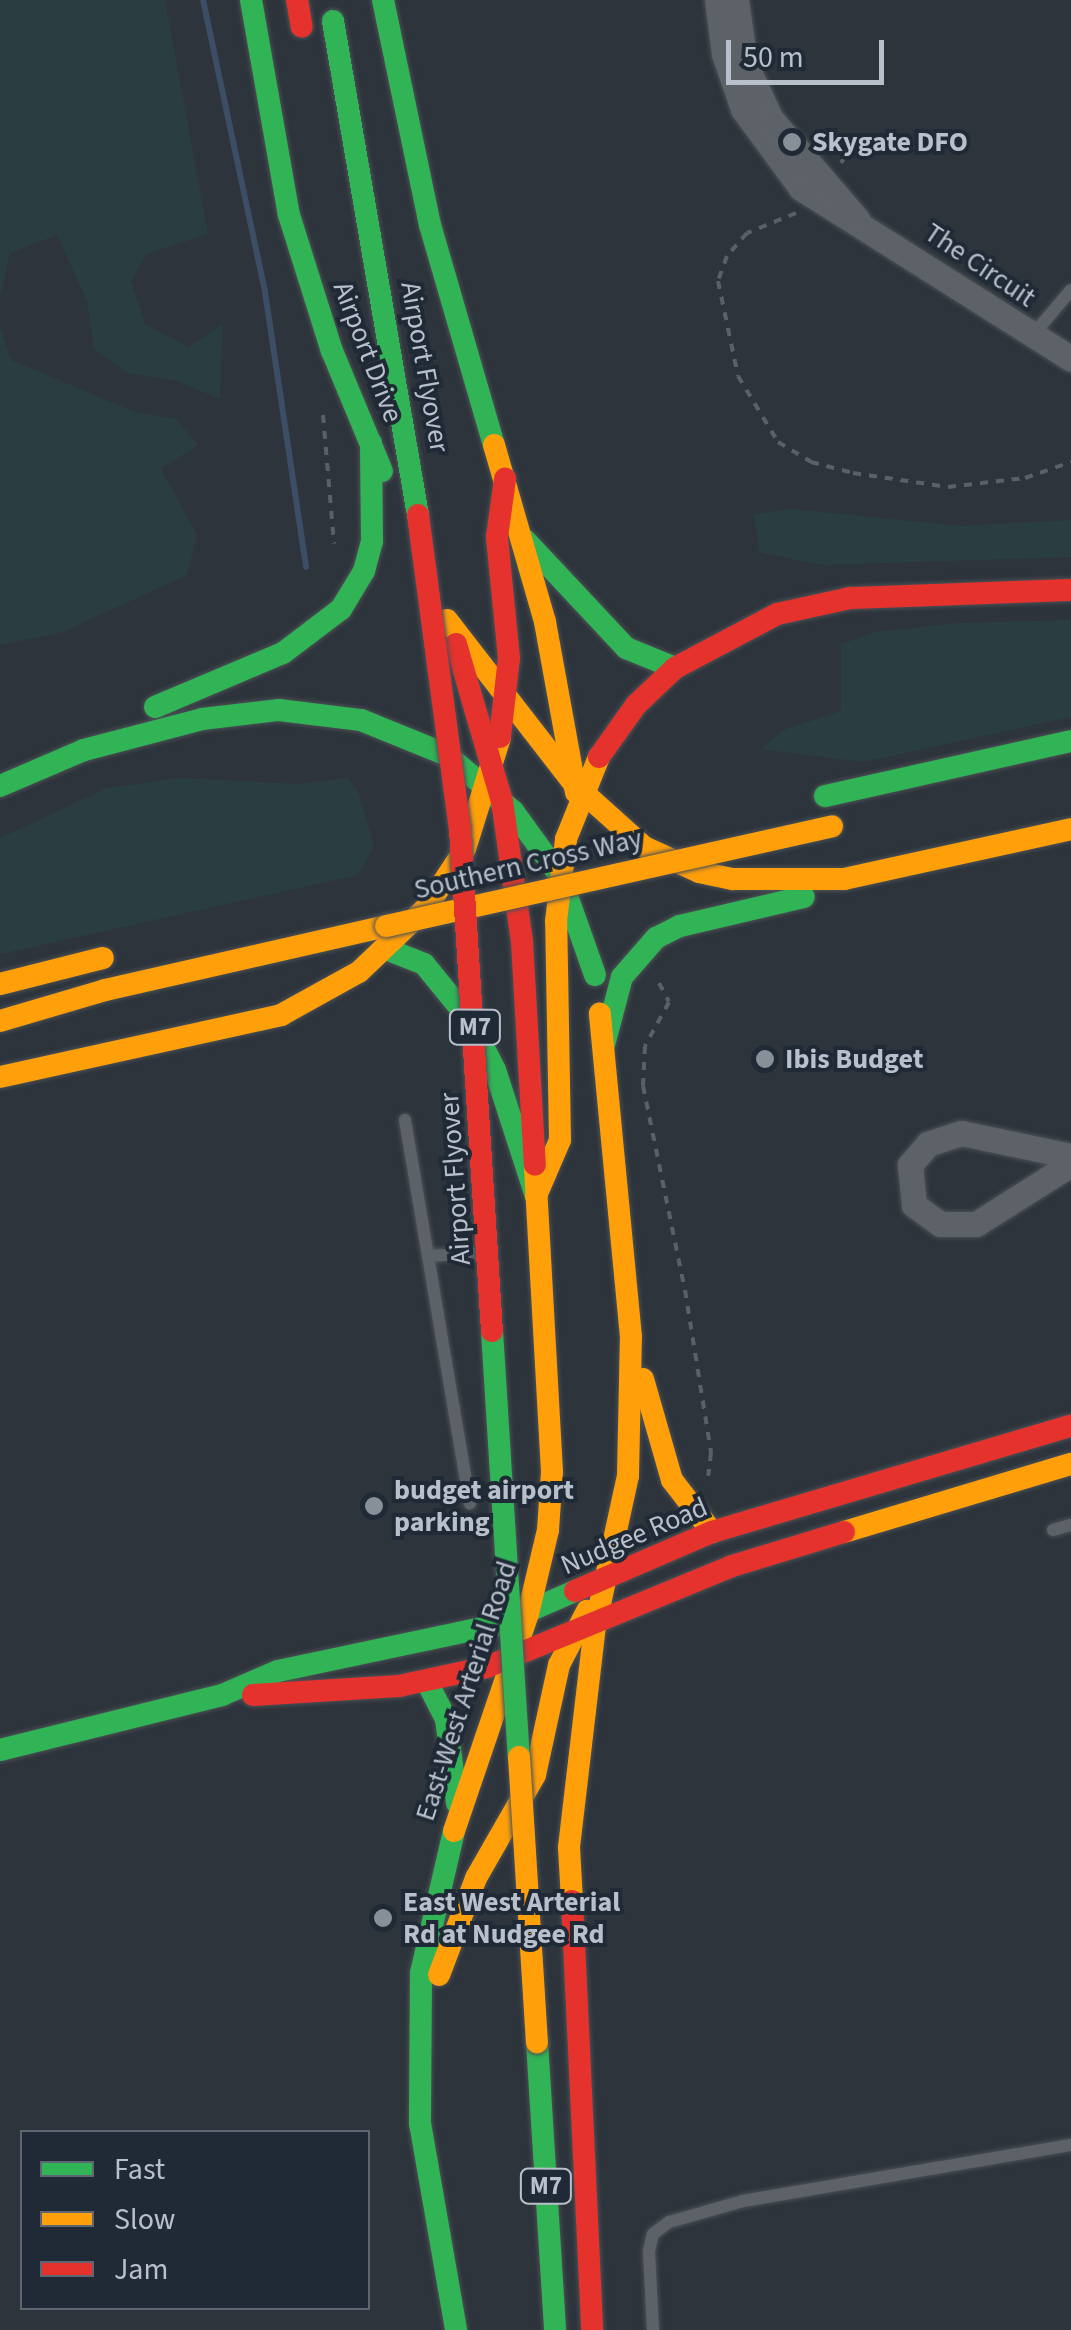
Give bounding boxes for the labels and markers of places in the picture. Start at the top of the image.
place label: Skygate DFO [812,125,968,159]
marker: Skygate DFO [781,131,803,153]
place label: Ibis Budget [785,1042,923,1076]
marker: Ibis Budget [754,1048,776,1070]
place label: budget airport parking [394,1473,574,1539]
marker: budget airport parking [363,1495,385,1517]
place label: East West Arterial Rd at Nudgee Rd [403,1885,620,1951]
marker: East West Arterial Rd at Nudgee Rd [372,1907,394,1929]

